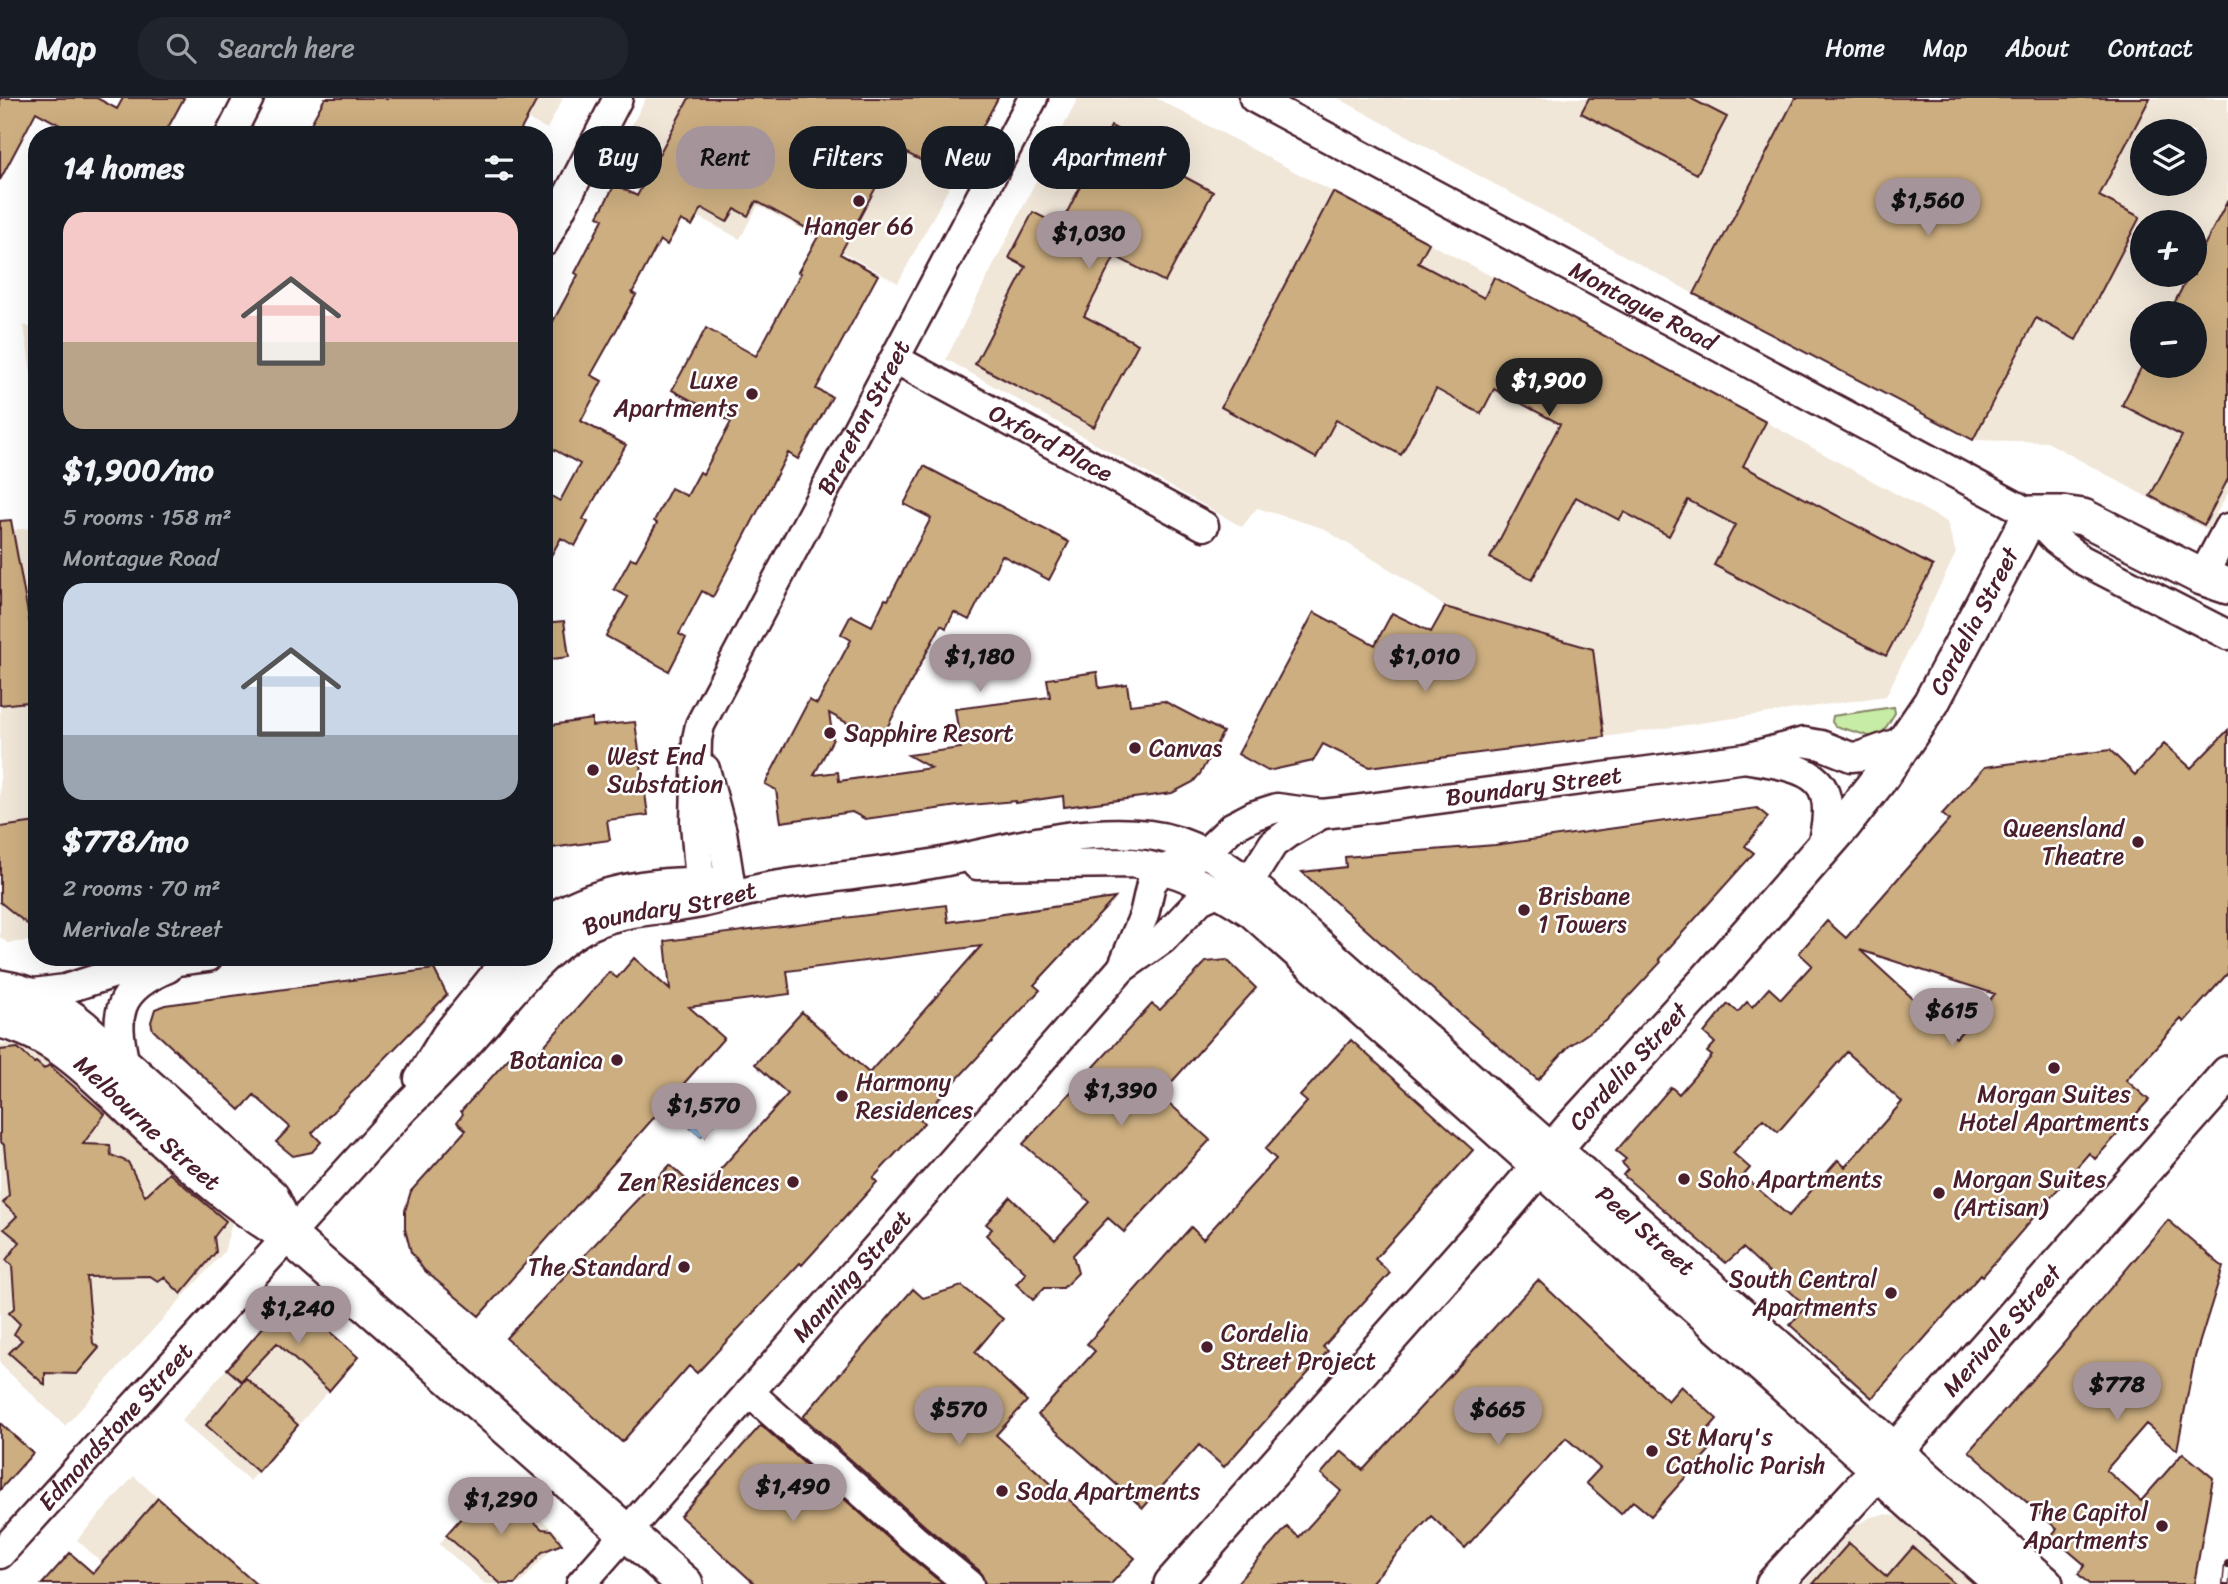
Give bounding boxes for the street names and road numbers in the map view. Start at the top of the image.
street label: Montague Road [1561,249,1726,364]
street label: Brereton Street [805,332,922,503]
street label: Oxford Place [981,392,1121,494]
street label: Cordelia Street [1918,538,2031,703]
street label: Boundary Street [1443,754,1624,819]
street label: Boundary Street [575,869,761,948]
street label: Cordelia Street [1558,991,1700,1141]
street label: Melbourne Street [64,1044,230,1202]
street label: Peel Street [1586,1175,1705,1287]
street label: Manning Street [781,1200,922,1352]
street label: Merivale Street [1931,1253,2073,1407]
street label: Edmondstone Street [27,1332,204,1521]

